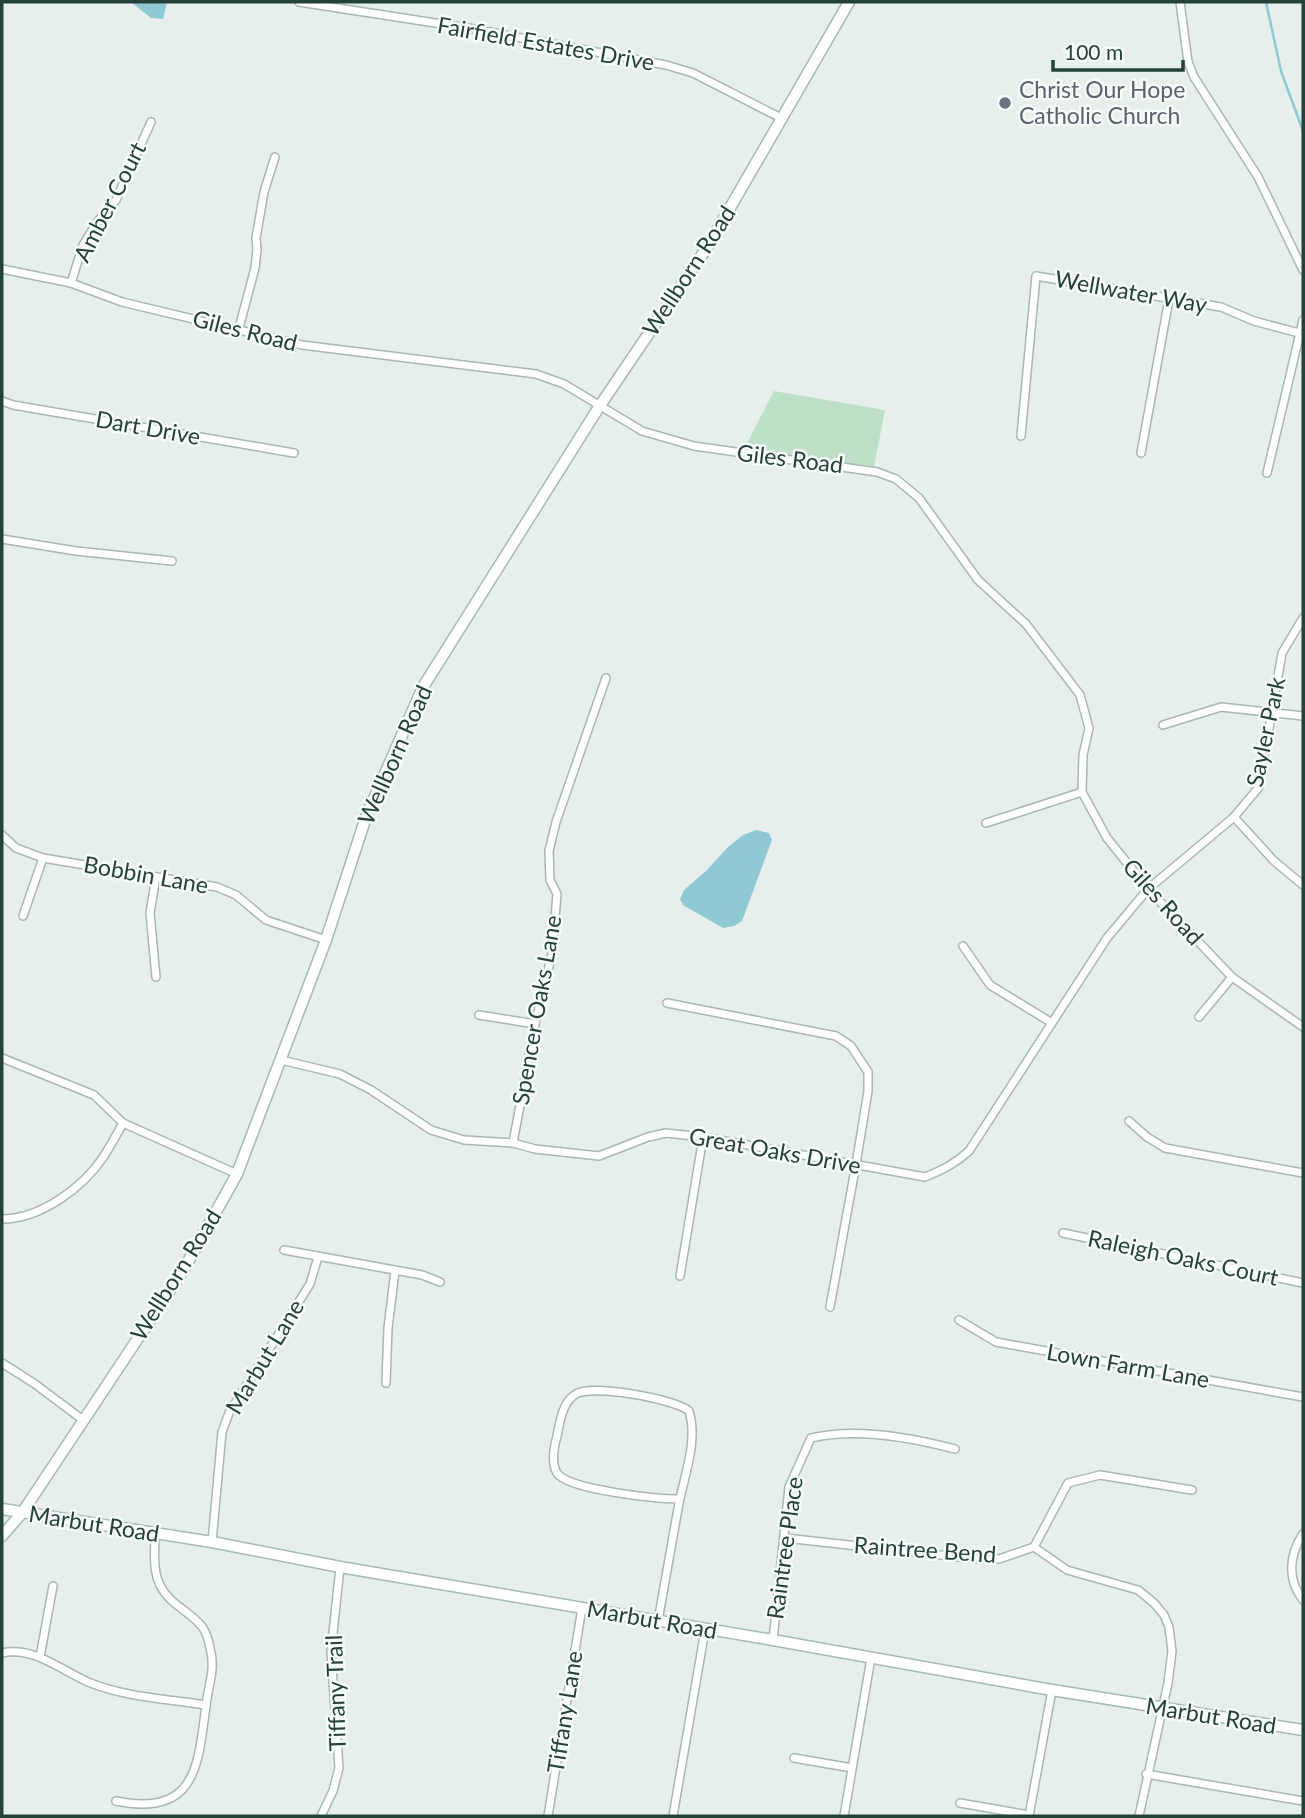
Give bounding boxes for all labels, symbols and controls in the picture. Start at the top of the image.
street label: Fairfield Estates Drive [436,10,657,76]
scale bar [1053,28,1182,72]
text: 100 m [1064,39,1123,64]
place label: Christ Our Hope Catholic Church [1019,75,1185,129]
marker: Christ Our Hope Catholic Church [997,95,1013,111]
street label: Amber Court [67,136,152,266]
street label: Wellborn Road [636,200,741,341]
street label: Wellwater Way [1053,264,1210,318]
street label: Giles Road [190,304,300,357]
street label: Dart Drive [94,404,203,450]
street label: Giles Road [735,438,845,478]
street label: Sayler Park [1240,674,1290,789]
street label: Wellborn Road [351,681,437,829]
street label: Bobbin Lane [82,849,211,899]
street label: Giles Road [1118,852,1210,950]
street label: Spencer Oaks Lane [506,913,566,1107]
street label: Great Oaks Drive [687,1121,863,1179]
street label: Wellborn Road [124,1204,227,1345]
street label: Raleigh Oaks Court [1085,1223,1282,1291]
street label: Marbut Lane [219,1294,309,1419]
street label: Lown Farm Lane [1045,1337,1212,1393]
street label: Raintree Place [760,1475,808,1621]
street label: Marbut Road [27,1499,161,1547]
street label: Raintree Bend [853,1530,997,1568]
street label: Marbut Road [585,1594,719,1644]
street label: Tiffany Trail [319,1634,351,1752]
street label: Tiffany Lane [541,1649,588,1775]
street label: Marbut Road [1144,1691,1278,1739]

